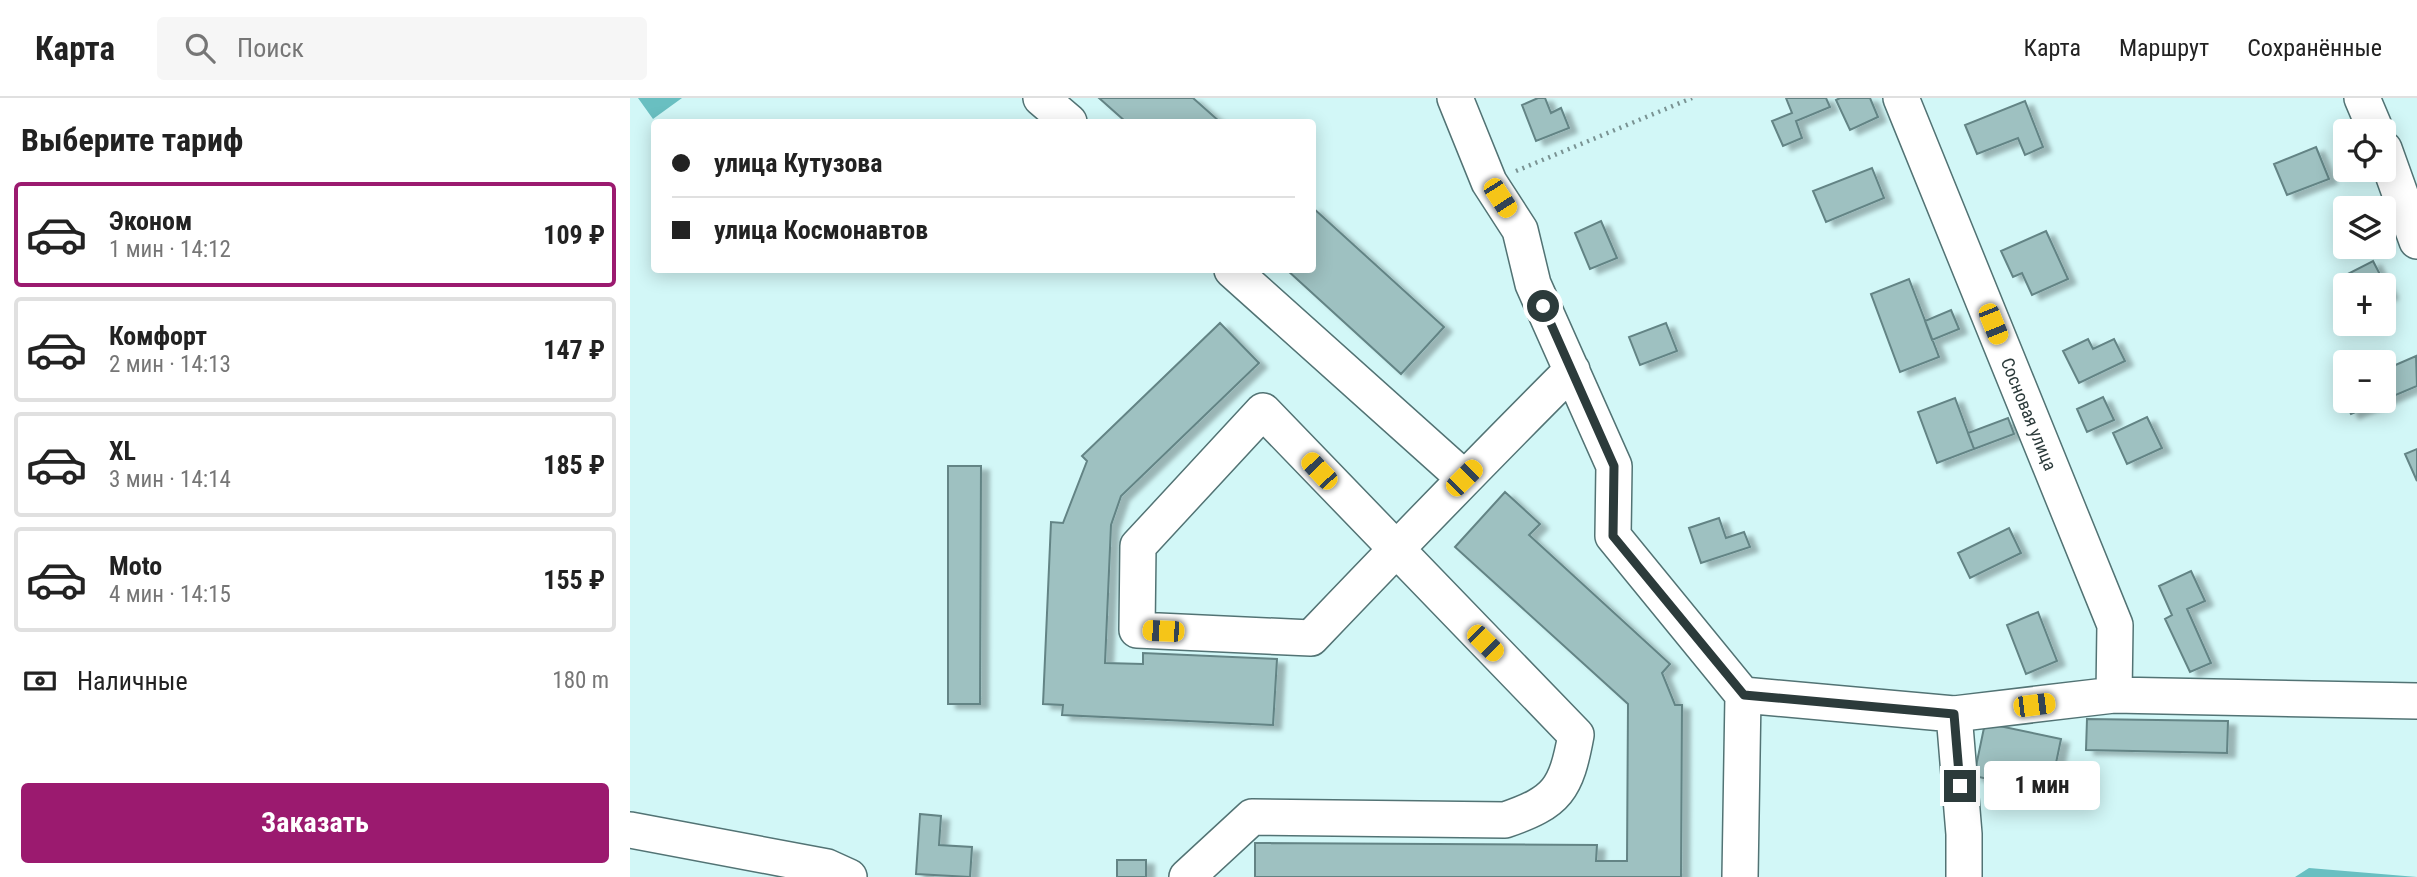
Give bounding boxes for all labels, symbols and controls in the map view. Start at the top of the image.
search box [157,17,647,80]
text: Карта [35,29,115,68]
icon: search [181,29,219,67]
text: Поиск [237,33,304,63]
text: Карта [2024,34,2081,62]
text: Маршрут [2119,34,2209,62]
text: Сохранённые [2247,34,2382,62]
map controls [2333,119,2396,413]
button: locate [2333,119,2396,182]
text: Выберите тариф [21,121,243,159]
text: улица Кутузова [714,148,883,178]
car [1480,175,1521,221]
button: layers [2333,196,2396,259]
icon: car [25,203,88,266]
text: Эконом [109,206,192,236]
text: улица Космонавтов [714,215,928,245]
text: 109 ₽ [543,220,605,250]
text: 1 мин · 14:12 [109,236,231,263]
button: + [2333,273,2396,336]
route start [1527,290,1559,322]
car [1976,301,2011,347]
icon: car [25,318,88,381]
text: Комфорт [109,321,207,351]
text: 147 ₽ [543,335,605,365]
button: − [2333,350,2396,413]
text: 2 мин · 14:13 [109,351,231,378]
street label: Сосновая улица [1997,355,2061,473]
icon: car [25,433,88,496]
text: XL [109,436,136,466]
car [1297,448,1342,494]
text: 185 ₽ [543,450,605,480]
car [1442,456,1487,500]
text: 3 мин · 14:14 [109,466,231,493]
icon: car [25,548,88,611]
text: Moto [109,551,162,581]
text: 155 ₽ [543,565,605,595]
text: 4 мин · 14:15 [109,581,231,608]
car [1142,620,1185,642]
car [1463,621,1508,665]
icon: cash [21,662,59,700]
text: Наличные [77,666,188,696]
text: 180 m [552,667,609,694]
car [2012,692,2057,718]
callout: 1 мин [1984,762,2100,810]
route end [1944,770,1976,802]
text: 1 мин [2014,772,2070,799]
button: Заказать [21,783,609,863]

